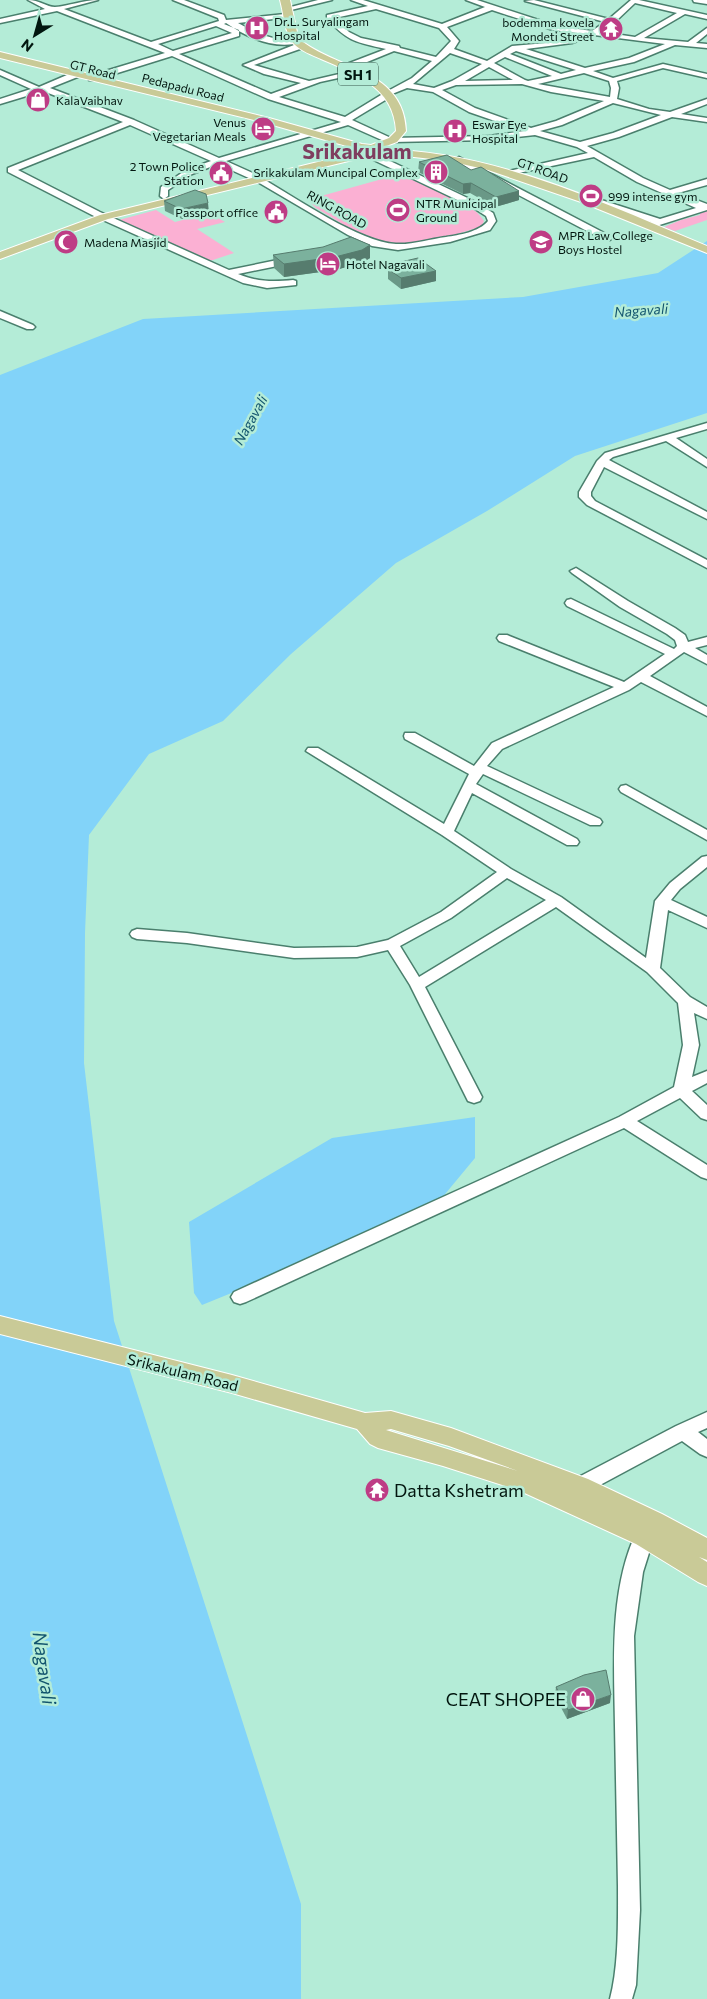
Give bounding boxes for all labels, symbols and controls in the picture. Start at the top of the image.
north arrow [10,10,60,60]
place label: Dr.L. Suryalingam Hospital [274,14,369,42]
hospital icon: Dr.L. Suryalingam Hospital [244,15,270,41]
place label: bodemma kovela Mondeti Street [502,15,594,43]
temple icon: bodemma kovela Mondeti Street [598,16,624,42]
text: N [18,36,36,56]
street label: GT Road [69,57,117,81]
road number: SH 1 [338,62,378,86]
street label: Pedapadu Road [140,70,226,104]
shop icon: KalaVaibhav [25,87,51,113]
place label: KalaVaibhav [56,93,123,107]
place label: Venus Vegetarian Meals [153,115,246,143]
hotel icon: Venus Vegetarian Meals [250,116,276,142]
place label: Eswar Eye Hospital [472,117,527,145]
hospital icon: Eswar Eye Hospital [442,118,468,144]
district label: Srikakulam [302,138,412,163]
street label: GT ROAD [516,154,570,186]
place label: 2 Town Police Station [130,159,204,187]
building icon: Srikakulam Muncipal Complex [423,159,449,185]
public building icon: 2 Town Police Station [208,160,234,186]
place label: Srikakulam Muncipal Complex [254,165,419,179]
sports icon: 999 intense gym [578,183,604,209]
street label: RING ROAD [305,187,369,231]
place label: 999 intense gym [608,189,697,203]
place label: NTR Municipal Ground [416,196,497,224]
sports icon: NTR Municipal Ground [385,197,411,223]
public building icon: Passport office [263,199,289,225]
place label: Passport office [175,205,258,219]
place label: MPR Law College Boys Hostel [558,228,653,256]
mosque icon: Madena Masjid [53,229,79,255]
school or university icon: MPR Law College Boys Hostel [528,229,554,255]
place label: Madena Masjid [84,235,167,249]
hotel icon: Hotel Nagavali [315,251,341,277]
place label: Hotel Nagavali [346,257,425,271]
water label: Nagavali [614,300,669,320]
water label: Nagavali [229,392,271,448]
street label: Srikakulam Road [126,1350,240,1394]
temple icon: Datta Kshetram [364,1477,390,1503]
place label: Datta Kshetram [394,1479,524,1501]
water label: Nagavali [29,1630,62,1707]
shop icon: CEAT SHOPEE [570,1686,596,1712]
place label: CEAT SHOPEE [446,1688,566,1710]

